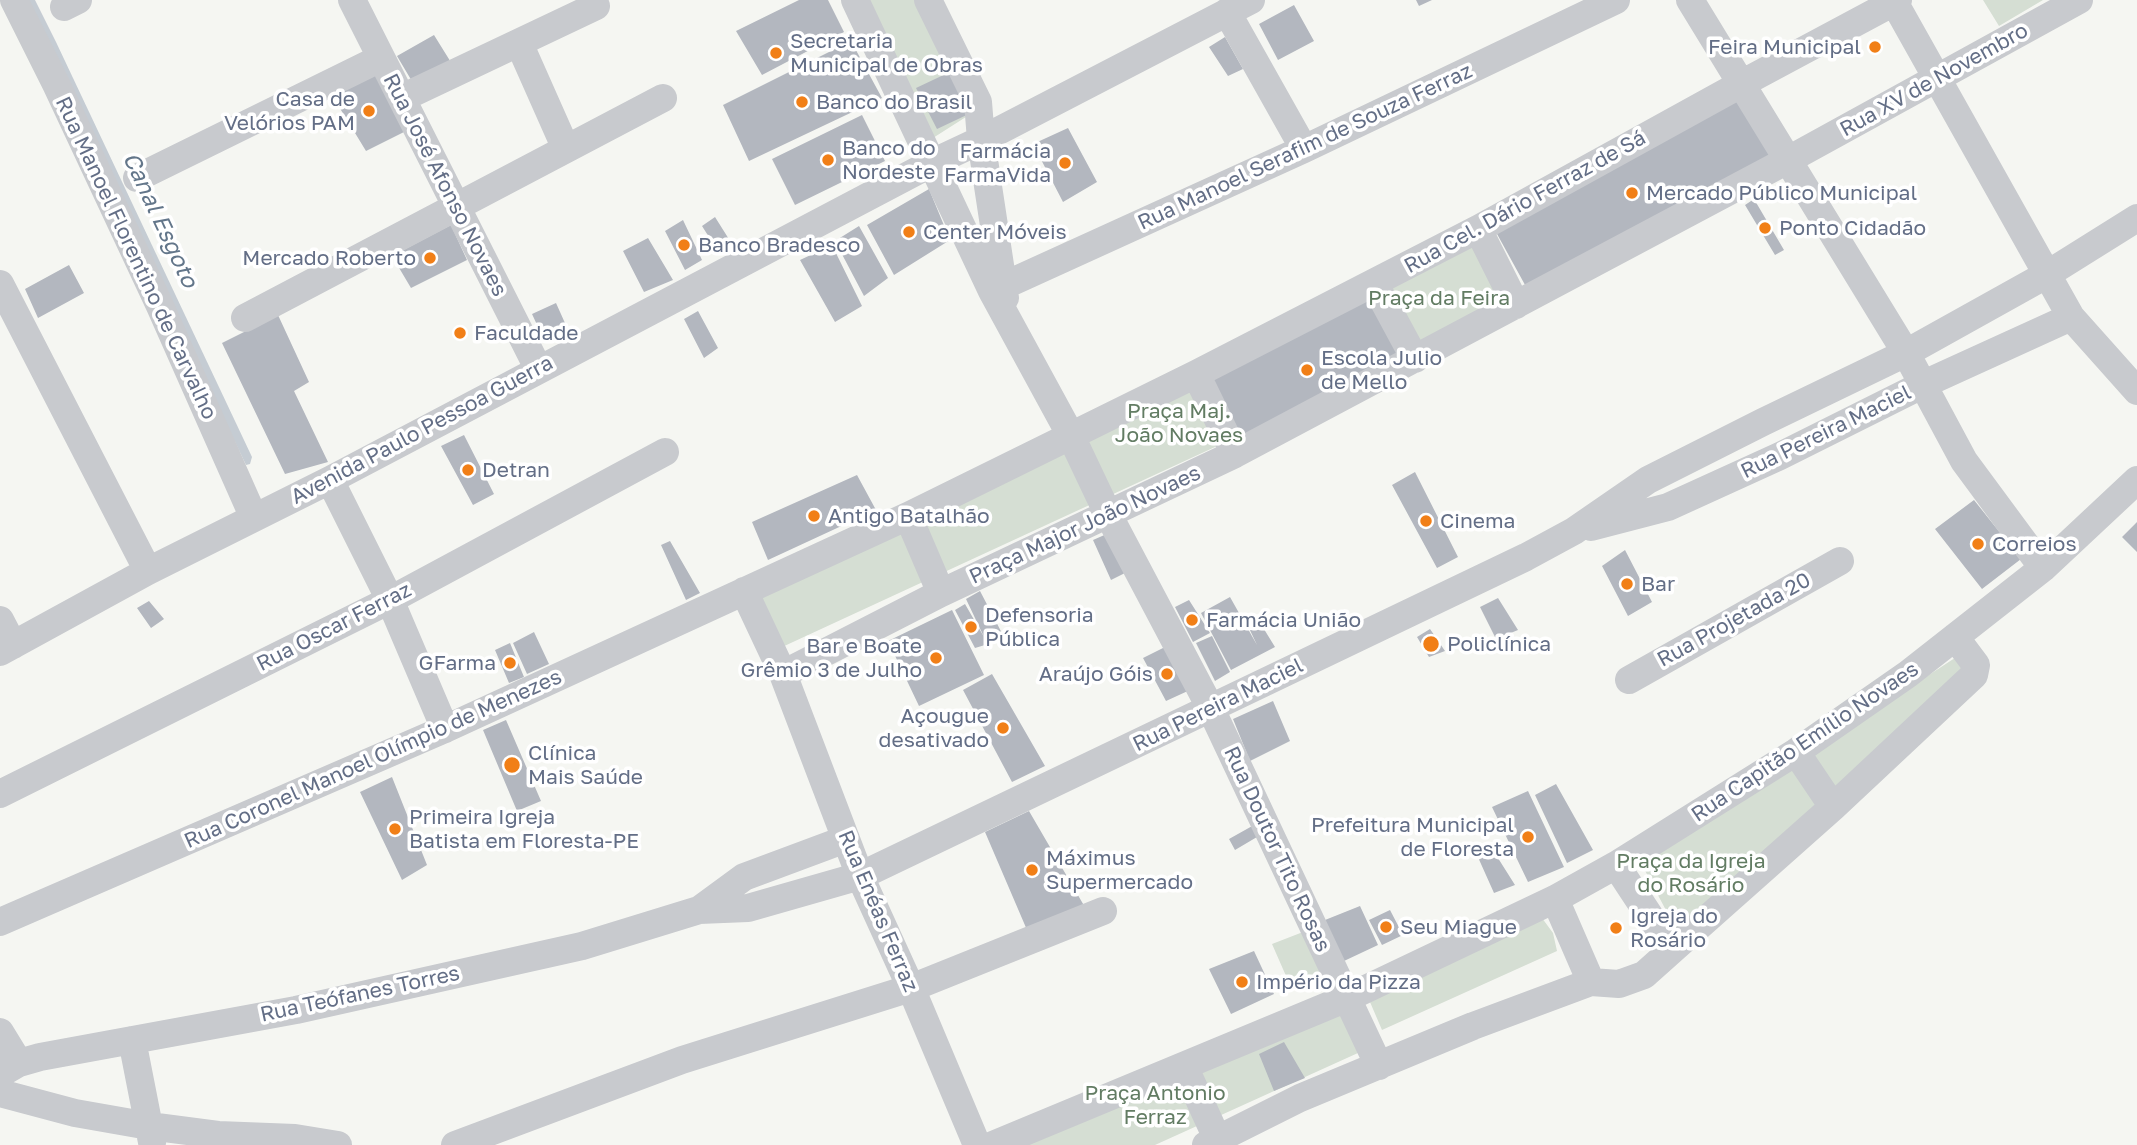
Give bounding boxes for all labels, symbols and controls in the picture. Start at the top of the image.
street label: Rua XV de Novembro [1836,18,2032,142]
place label: Secretaria Municipal de Obras [790,28,983,78]
place label: Feira Municipal [1708,34,1861,60]
marker: Feira Municipal [1867,39,1883,55]
marker: Secretaria Municipal de Obras [768,45,784,61]
street label: Rua Manoel Serafim de Souza Ferraz [1134,58,1476,236]
street label: Rua José Afonso Novaes [378,69,512,301]
place label: Casa de Velórios PAM [224,86,355,136]
place label: Banco do Brasil [816,89,972,115]
street label: Rua Manoel Florentino de Carvalho [50,93,222,423]
marker: Banco do Brasil [794,94,810,110]
marker: Casa de Velórios PAM [361,103,377,119]
street label: Rua Cel. Dário Ferraz de Sá [1400,125,1650,279]
place label: Banco do Nordeste [842,135,936,185]
place label: Farmácia FarmaVida [944,138,1051,188]
water label: Canal Esgoto [117,148,203,292]
marker: Banco do Nordeste [820,152,836,168]
marker: Farmácia FarmaVida [1057,155,1073,171]
place label: Mercado Público Municipal [1646,180,1917,206]
marker: Mercado Público Municipal [1624,185,1640,201]
place label: Ponto Cidadão [1779,215,1926,241]
place label: Center Móveis [923,219,1067,245]
marker: Ponto Cidadão [1757,220,1773,236]
marker: Center Móveis [901,224,917,240]
place label: Banco Bradesco [698,232,860,258]
marker: Banco Bradesco [676,237,692,253]
place label: Mercado Roberto [242,245,416,271]
marker: Mercado Roberto [422,250,438,266]
park label: Praça da Feira [1368,285,1510,311]
place label: Faculdade [474,320,578,346]
marker: Faculdade [452,325,468,341]
place label: Escola Julio de Mello [1321,345,1442,395]
street label: Avenida Paulo Pessoa Guerra [287,350,557,510]
marker: Escola Julio de Mello [1299,362,1315,378]
street label: Rua Pereira Maciel [1737,380,1915,484]
park label: Praça Maj. João Novaes [1115,398,1243,448]
place label: Detran [482,457,550,483]
street label: Praça Major João Novaes [965,460,1205,590]
marker: Detran [460,462,476,478]
place label: Antigo Batalhão [828,503,990,529]
marker: Antigo Batalhão [806,508,822,524]
place label: Cinema [1440,508,1515,534]
marker: Cinema [1418,513,1434,529]
place label: Correios [1992,531,2077,557]
marker: Correios [1970,536,1986,552]
street label: Rua Projetada 20 [1653,567,1815,673]
place label: Bar [1641,571,1675,597]
marker: Bar [1619,576,1635,592]
street label: Rua Oscar Ferraz [252,577,416,677]
place label: Defensoria Pública [985,602,1094,652]
place label: Farmácia União [1206,607,1361,633]
marker: Farmácia União [1184,612,1200,628]
marker: Defensoria Pública [963,619,979,635]
place label: Policlínica [1447,631,1551,657]
place label: Bar e Boate Grêmio 3 de Julho [740,633,922,683]
marker: Policlínica [1421,634,1441,654]
place label: GFarma [419,650,496,676]
marker: Bar e Boate Grêmio 3 de Julho [928,650,944,666]
street label: Rua Pereira Maciel [1129,653,1307,757]
marker: GFarma [502,655,518,671]
street label: Rua Capitão Emílio Novaes [1687,656,1923,828]
place label: Araújo Góis [1039,661,1153,687]
street label: Rua Coronel Manoel Olímpio de Menezes [180,664,566,854]
marker: Araújo Góis [1159,666,1175,682]
place label: Açougue desativado [879,703,989,753]
marker: Açougue desativado [995,720,1011,736]
place label: Clínica Mais Saúde [528,740,643,790]
street label: Rua Doutor Tito Rosas [1218,742,1336,956]
marker: Clínica Mais Saúde [502,755,522,775]
place label: Primeira Igreja Batista em Floresta-PE [409,804,639,854]
place label: Prefeitura Municipal de Floresta [1311,812,1514,862]
marker: Primeira Igreja Batista em Floresta-PE [387,821,403,837]
street label: Rua Enéas Ferraz [833,826,923,996]
marker: Prefeitura Municipal de Floresta [1520,829,1536,845]
place label: Máximus Supermercado [1046,845,1193,895]
park label: Praça da Igreja do Rosário [1616,848,1766,898]
marker: Máximus Supermercado [1024,862,1040,878]
place label: Igreja do Rosário [1630,903,1718,953]
place label: Seu Miague [1400,914,1517,940]
marker: Seu Miague [1378,919,1394,935]
marker: Igreja do Rosário [1608,920,1624,936]
street label: Rua Teófanes Torres [258,961,462,1027]
place label: Império da Pizza [1256,969,1421,995]
marker: Império da Pizza [1234,974,1250,990]
park label: Praça Antonio Ferraz [1084,1080,1226,1130]

